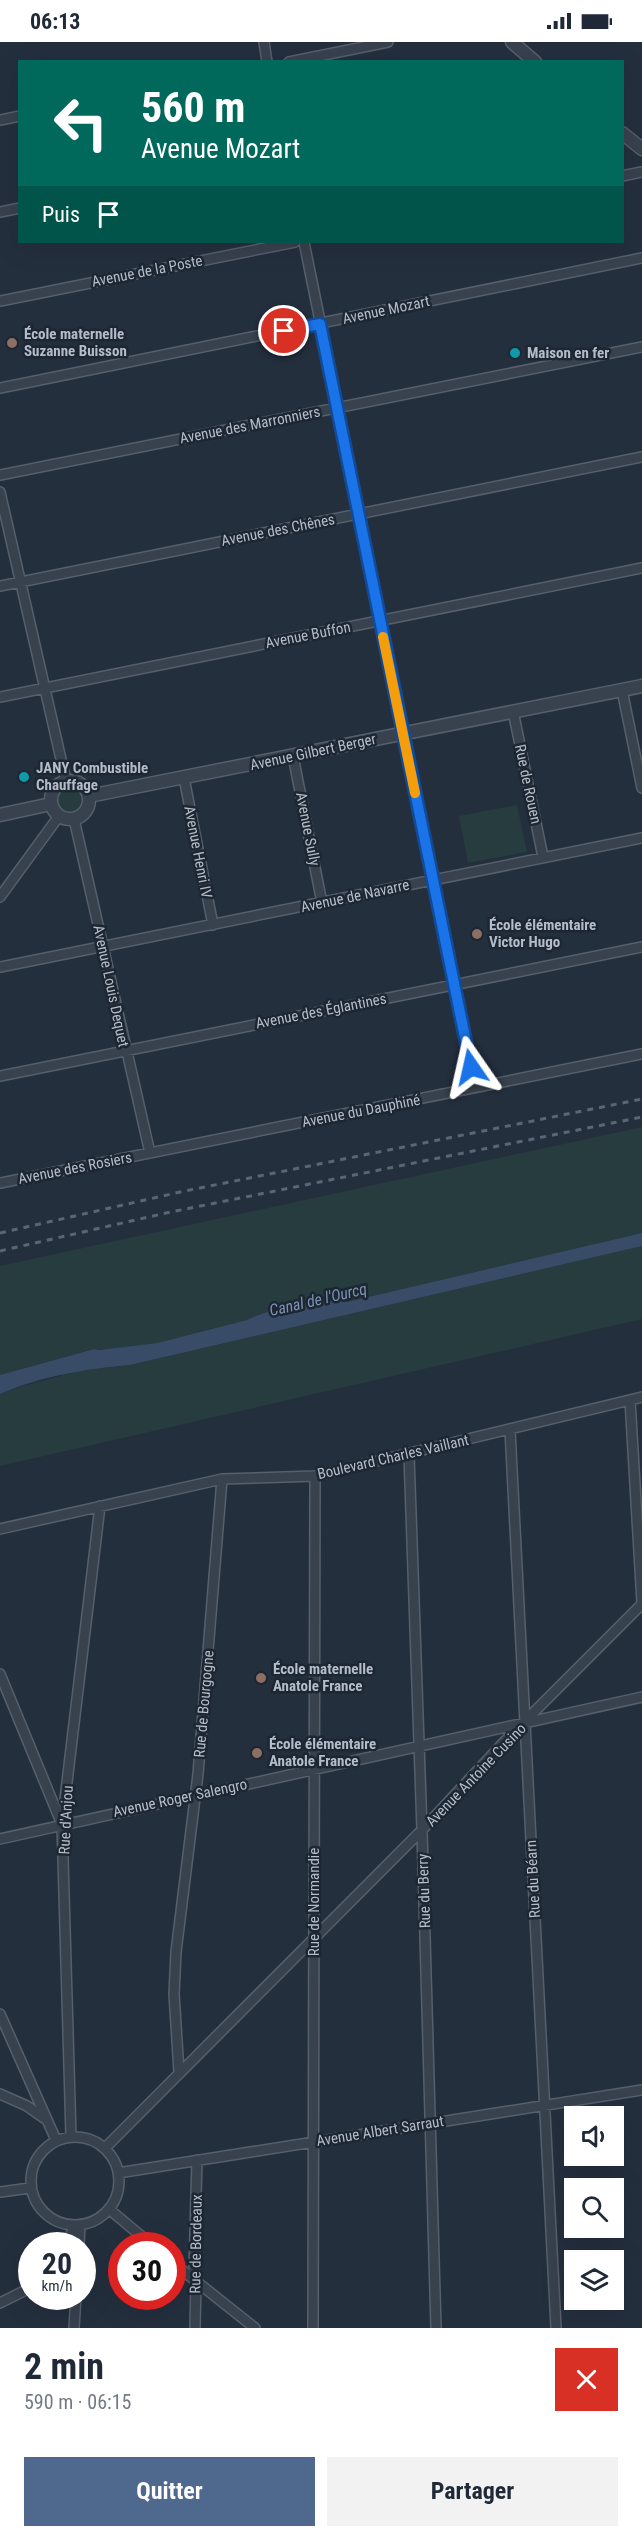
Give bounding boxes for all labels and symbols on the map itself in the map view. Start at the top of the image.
street label: Avenue de la Poste [90,251,204,291]
street label: Avenue Mozart [341,292,431,328]
pin [258,305,309,356]
place label: École maternelle Suzanne Buisson [24,325,127,360]
marker: École maternelle Suzanne Buisson [5,336,19,350]
place label: Maison en fer [527,344,609,362]
marker: Maison en fer [508,346,522,360]
street label: Avenue des Marronniers [178,403,322,447]
street label: Avenue des Chênes [220,510,336,550]
street label: Avenue Buffon [264,618,352,652]
street label: Avenue Gilbert Berger [248,730,378,774]
street label: Rue de Rouen [511,743,545,825]
place label: JANY Combustible Chauffage [36,759,148,794]
marker: JANY Combustible Chauffage [17,770,31,784]
street label: Avenue Sully [292,791,324,867]
street label: Avenue Henri IV [180,804,216,900]
street label: Avenue de Navarre [299,876,411,916]
place label: École élémentaire Victor Hugo [489,916,596,951]
street label: Avenue Louis Dequet [89,923,133,1049]
marker: École élémentaire Victor Hugo [470,927,484,941]
street label: Avenue des Églantines [254,989,388,1033]
position arrow [439,1035,503,1099]
street label: Avenue du Dauphiné [300,1091,422,1131]
street label: Avenue des Rosiers [17,1148,134,1188]
water label: Canal de l'Ourcq [267,1279,369,1320]
street label: Boulevard Charles Vaillant [316,1431,470,1483]
street label: Rue de Bourgogne [190,1650,218,1758]
place label: École maternelle Anatole France [273,1660,373,1695]
marker: École maternelle Anatole France [254,1671,268,1685]
street label: Avenue Antoine Cusino [422,1720,530,1830]
place label: École élémentaire Anatole France [269,1735,376,1770]
marker: École élémentaire Anatole France [250,1746,264,1760]
street label: Avenue Roger Salengro [111,1775,249,1821]
street label: Rue d'Anjou [55,1785,77,1855]
street label: Rue du Béarn [522,1840,544,1918]
street label: Rue de Normandie [305,1848,323,1956]
street label: Rue du Berry [414,1853,434,1929]
street label: Avenue Albert Sarraut [315,2112,445,2150]
street label: Rue de Bordeaux [186,2194,206,2294]
speed limit sign: 30 [108,2232,186,2310]

